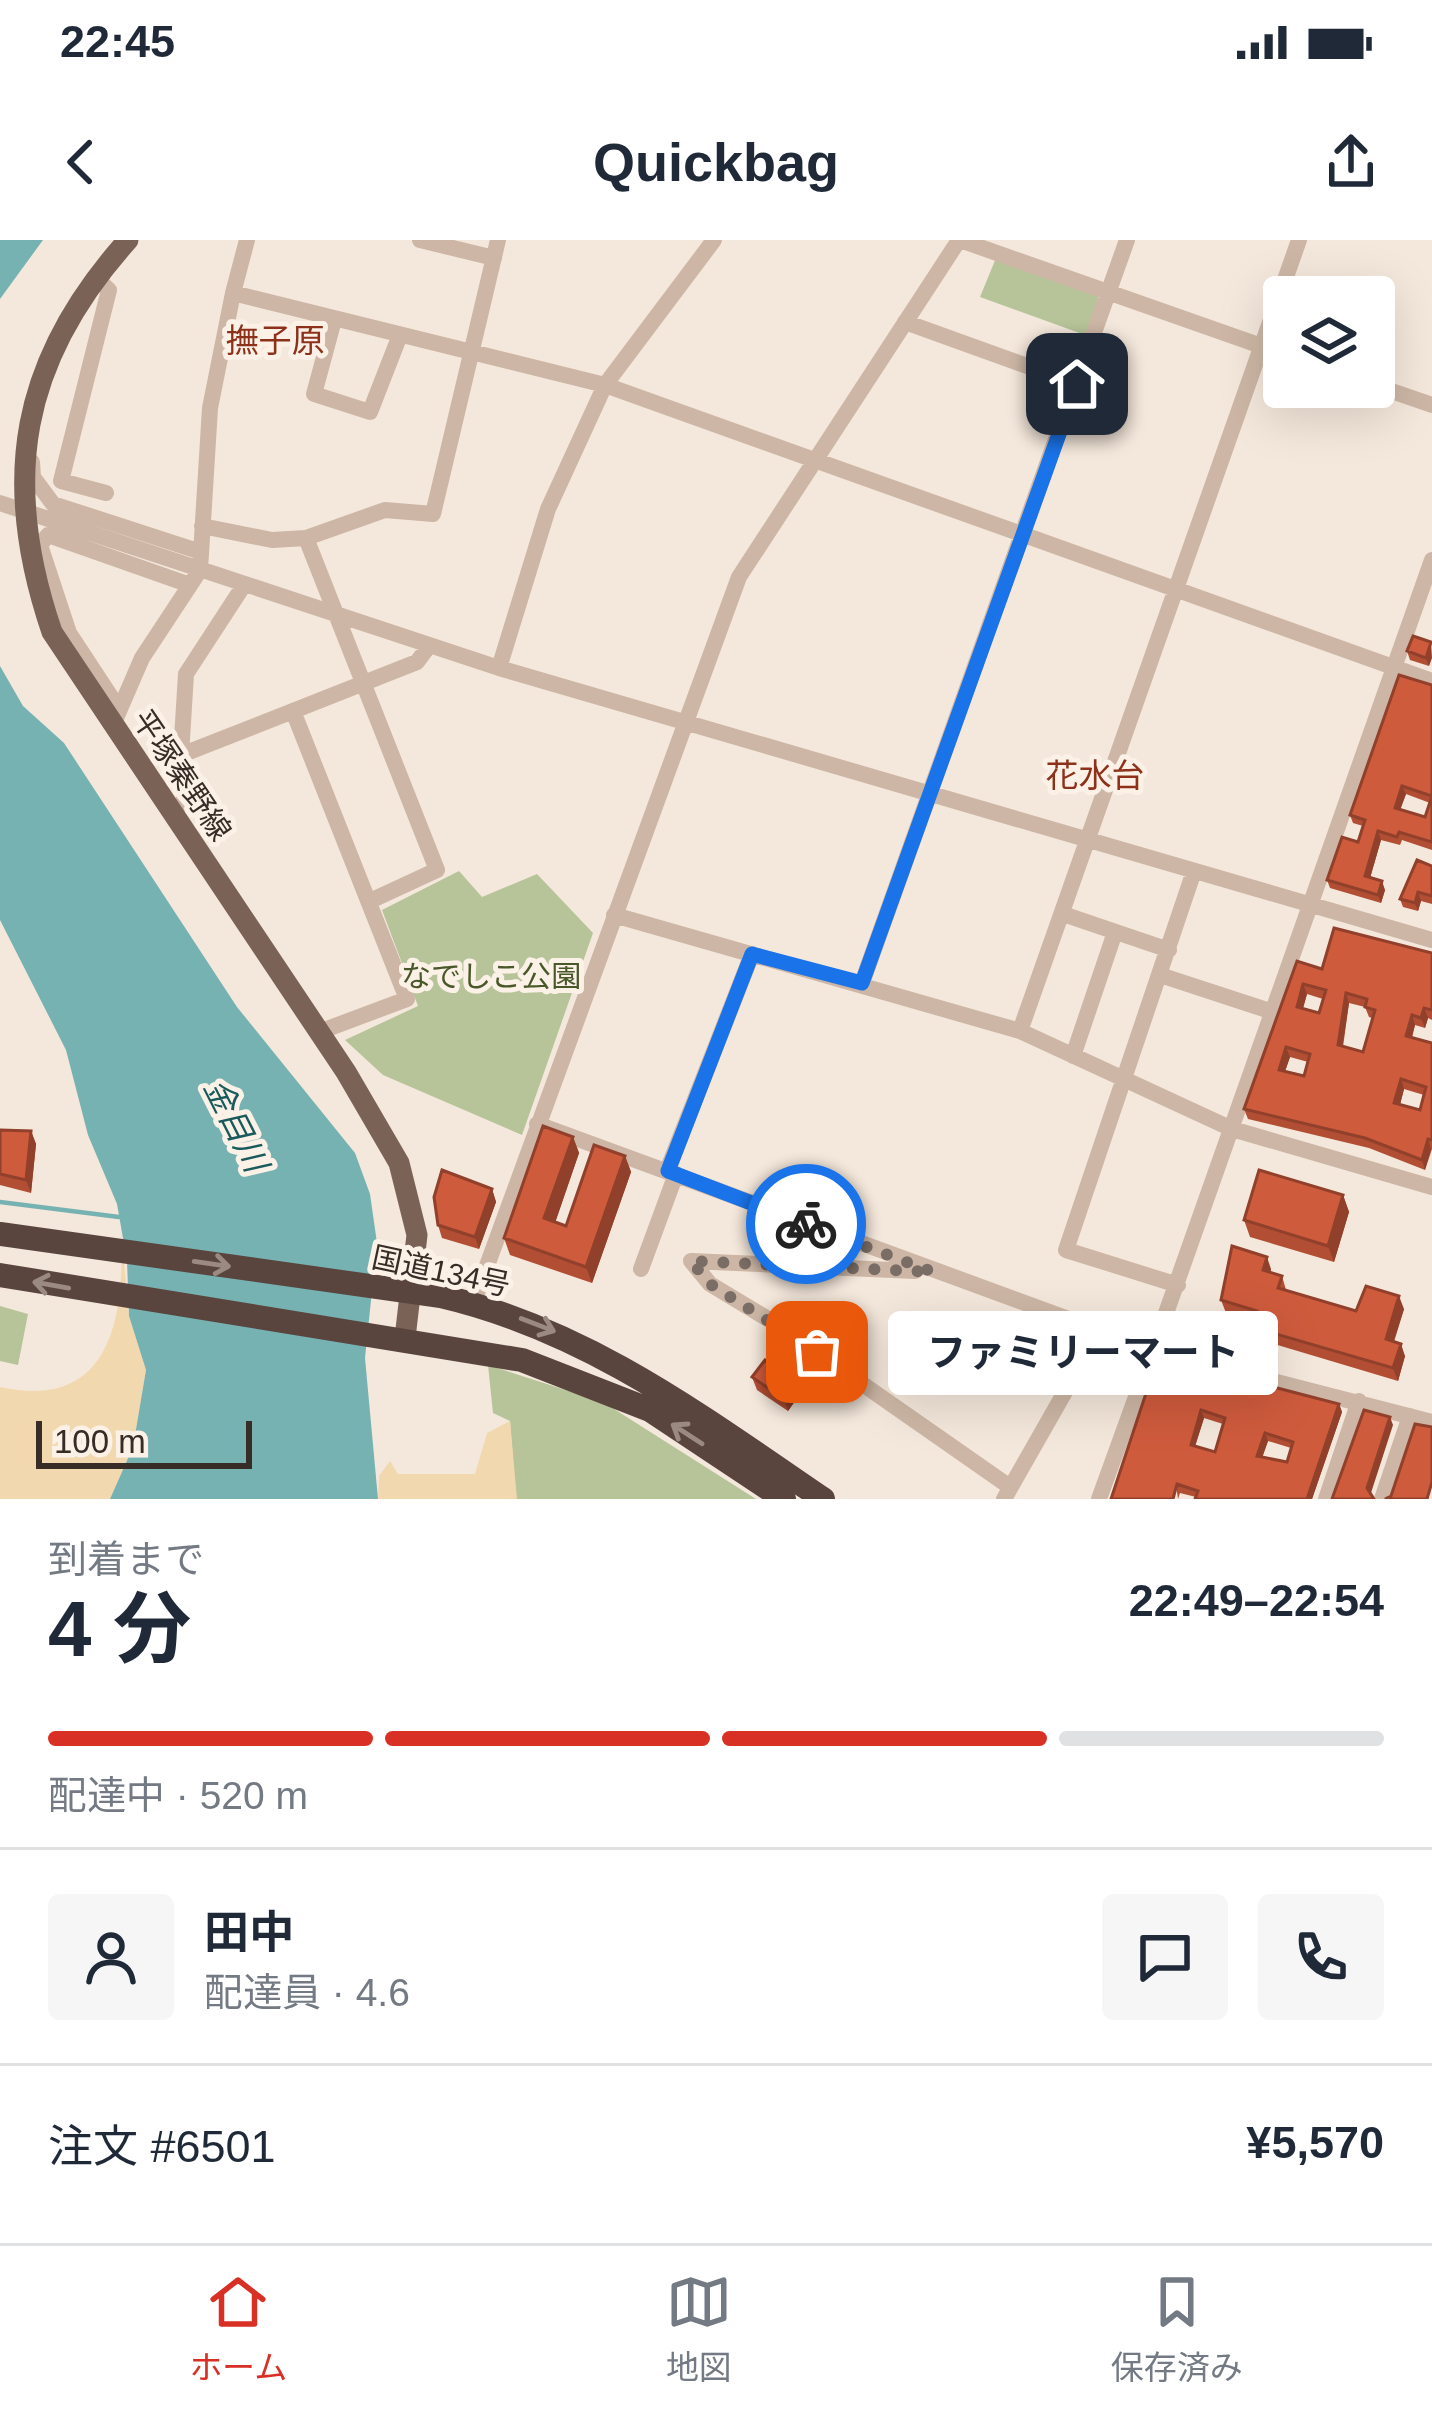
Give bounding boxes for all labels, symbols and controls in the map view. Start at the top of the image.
text: 22:45 [60,16,175,67]
icon: back [48,129,114,195]
icon: share [1318,129,1384,195]
text: Quickbag [593,132,839,192]
map controls [1263,276,1395,408]
button: layers [1263,276,1395,408]
district label: 撫子原 [226,322,325,359]
pin [1026,333,1128,435]
icon: home [1044,351,1110,417]
street label: 平塚秦野線 [126,704,238,846]
district label: 花水台 [1046,757,1145,794]
park label: なでしこ公園 [401,960,581,993]
water label: 金目川 [197,1072,276,1180]
courier [746,1164,866,1284]
icon: bike [773,1191,839,1257]
street label: 国道134号 [369,1240,513,1302]
one-way arrow [191,1253,230,1276]
one-way arrow [32,1273,71,1295]
pin [766,1301,868,1403]
callout: ファミリーマート [889,1310,1279,1394]
one-way arrow [518,1315,555,1337]
icon: bag [784,1319,850,1385]
text: ファミリーマート [927,1331,1239,1374]
scale bar [36,1415,252,1468]
one-way arrow [670,1421,704,1446]
text: 100 m [54,1423,146,1460]
text: 到着まで [48,1538,204,1581]
text: 22:49–22:54 [1129,1575,1384,1626]
text: 4 分 [48,1585,191,1673]
text: 配達中 · 520 m [48,1774,308,1817]
button: person [48,1894,174,2020]
button: chat [1102,1894,1228,2020]
button: phone [1258,1894,1384,2020]
text: 田中 [204,1907,294,1958]
text: 配達員 · 4.6 [204,1971,410,2014]
text: ¥5,570 [1246,2117,1384,2168]
text: 注文 #6501 [48,2121,276,2172]
tab: ホーム [189,2269,287,2389]
tab: 地図 [666,2269,732,2389]
tab: 保存済み [1111,2269,1243,2389]

